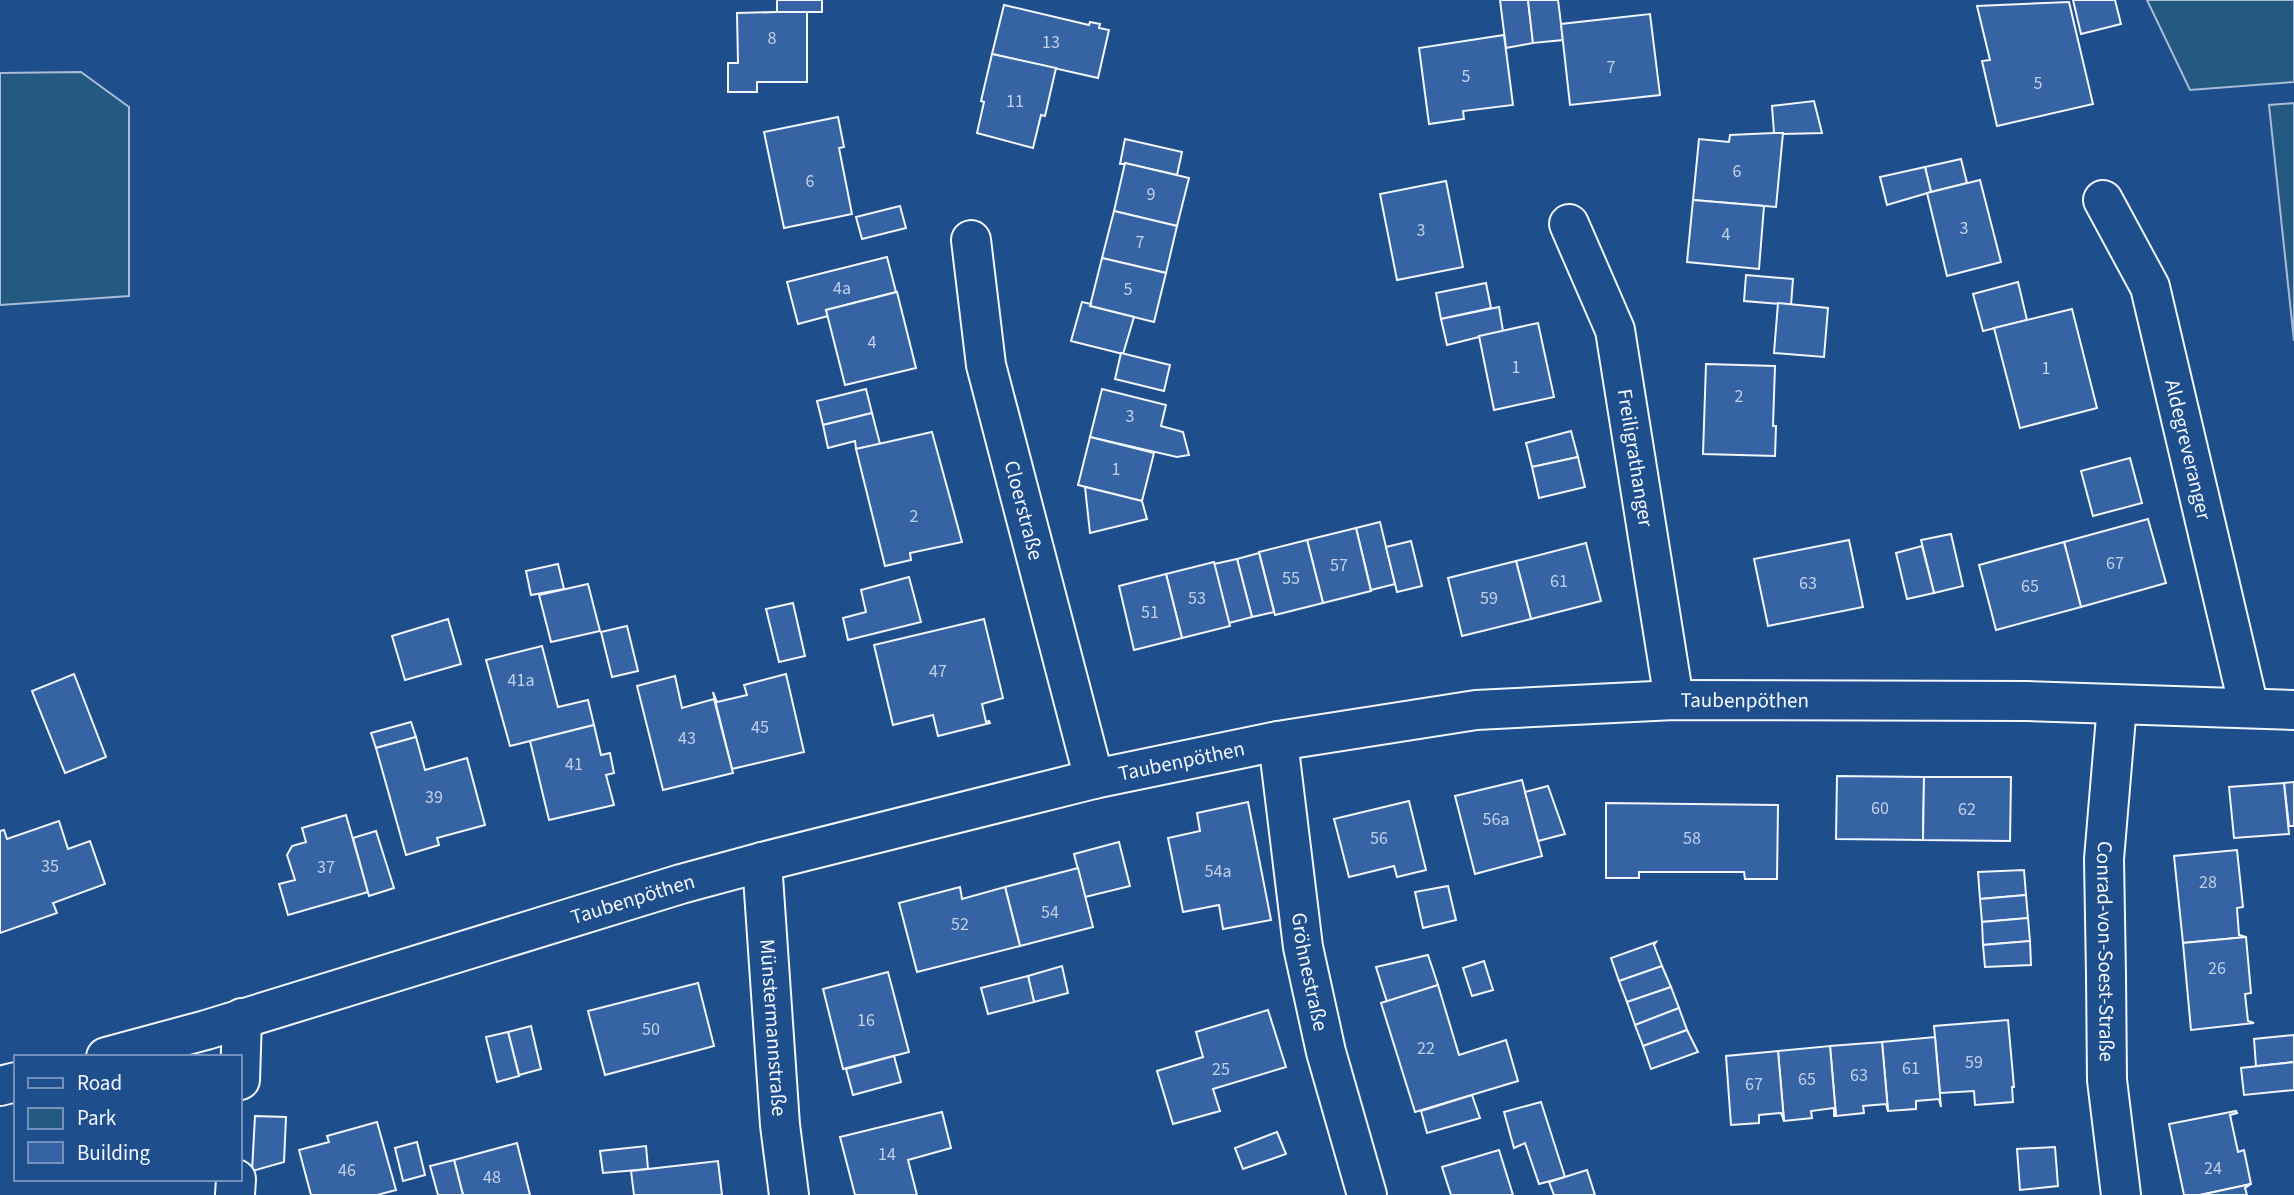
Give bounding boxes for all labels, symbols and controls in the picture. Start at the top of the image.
house number: 8 [768,26,777,51]
house number: 13 [1042,30,1060,55]
house number: 7 [1607,55,1616,80]
house number: 5 [1462,64,1471,89]
house number: 5 [2034,71,2043,96]
house number: 11 [1006,89,1024,114]
house number: 6 [1733,159,1742,184]
house number: 6 [806,169,815,194]
house number: 9 [1147,182,1156,207]
house number: 3 [1960,216,1969,241]
house number: 3 [1417,218,1426,243]
house number: 4 [1722,222,1731,247]
house number: 7 [1136,230,1145,255]
house number: 4a [833,276,851,301]
house number: 5 [1124,277,1133,302]
house number: 4 [868,330,877,355]
house number: 1 [1512,355,1520,380]
house number: 1 [2042,356,2050,381]
street label: Aldegreveranger [2157,376,2219,524]
house number: 2 [1735,384,1744,409]
street label: Freiligrathanger [1610,387,1661,530]
house number: 3 [1126,404,1135,429]
street label: Cloerstraße [997,457,1051,563]
house number: 1 [1112,457,1120,482]
house number: 2 [910,504,919,529]
house number: 67 [2106,551,2124,576]
house number: 57 [1330,553,1348,578]
house number: 55 [1282,566,1300,591]
house number: 61 [1550,569,1568,594]
house number: 63 [1799,571,1817,596]
house number: 65 [2021,574,2039,599]
house number: 53 [1188,586,1206,611]
house number: 59 [1480,586,1498,611]
house number: 51 [1141,600,1159,625]
house number: 47 [929,659,947,684]
house number: 41a [508,668,534,693]
street label: Taubenpöthen [1681,685,1809,715]
house number: 45 [751,715,769,740]
house number: 43 [678,726,696,751]
street label: Taubenpöthen [1116,733,1247,789]
house number: 41 [565,752,583,777]
house number: 39 [425,785,443,810]
house number: 60 [1871,796,1889,821]
house number: 62 [1958,797,1976,822]
house number: 56a [1483,807,1509,832]
house number: 56 [1370,826,1388,851]
house number: 58 [1683,826,1701,851]
street label: Conrad-von-Soest-Straße [2089,840,2122,1062]
house number: 35 [41,854,59,879]
house number: 37 [317,855,335,880]
house number: 54a [1205,859,1231,884]
street label: Taubenpöthen [567,866,698,932]
house number: 28 [2199,870,2217,895]
house number: 54 [1041,900,1059,925]
street label: Gröhnestraße [1284,911,1336,1034]
house number: 52 [951,912,969,937]
street label: Münstermannstraße [752,938,794,1117]
house number: 26 [2208,956,2226,981]
house number: 16 [857,1008,875,1033]
house number: 50 [642,1017,660,1042]
house number: 22 [1417,1036,1435,1061]
house number: 59 [1965,1050,1983,1075]
legend [14,1055,242,1181]
house number: 61 [1902,1056,1920,1081]
house number: 25 [1212,1057,1230,1082]
house number: 63 [1850,1063,1868,1088]
house number: 65 [1798,1067,1816,1092]
text: Road [77,1068,122,1098]
house number: 67 [1745,1072,1763,1097]
text: Park [77,1103,117,1133]
text: Building [77,1138,151,1168]
house number: 14 [878,1142,896,1167]
house number: 24 [2204,1156,2222,1181]
house number: 46 [338,1158,356,1183]
house number: 48 [483,1165,501,1190]

